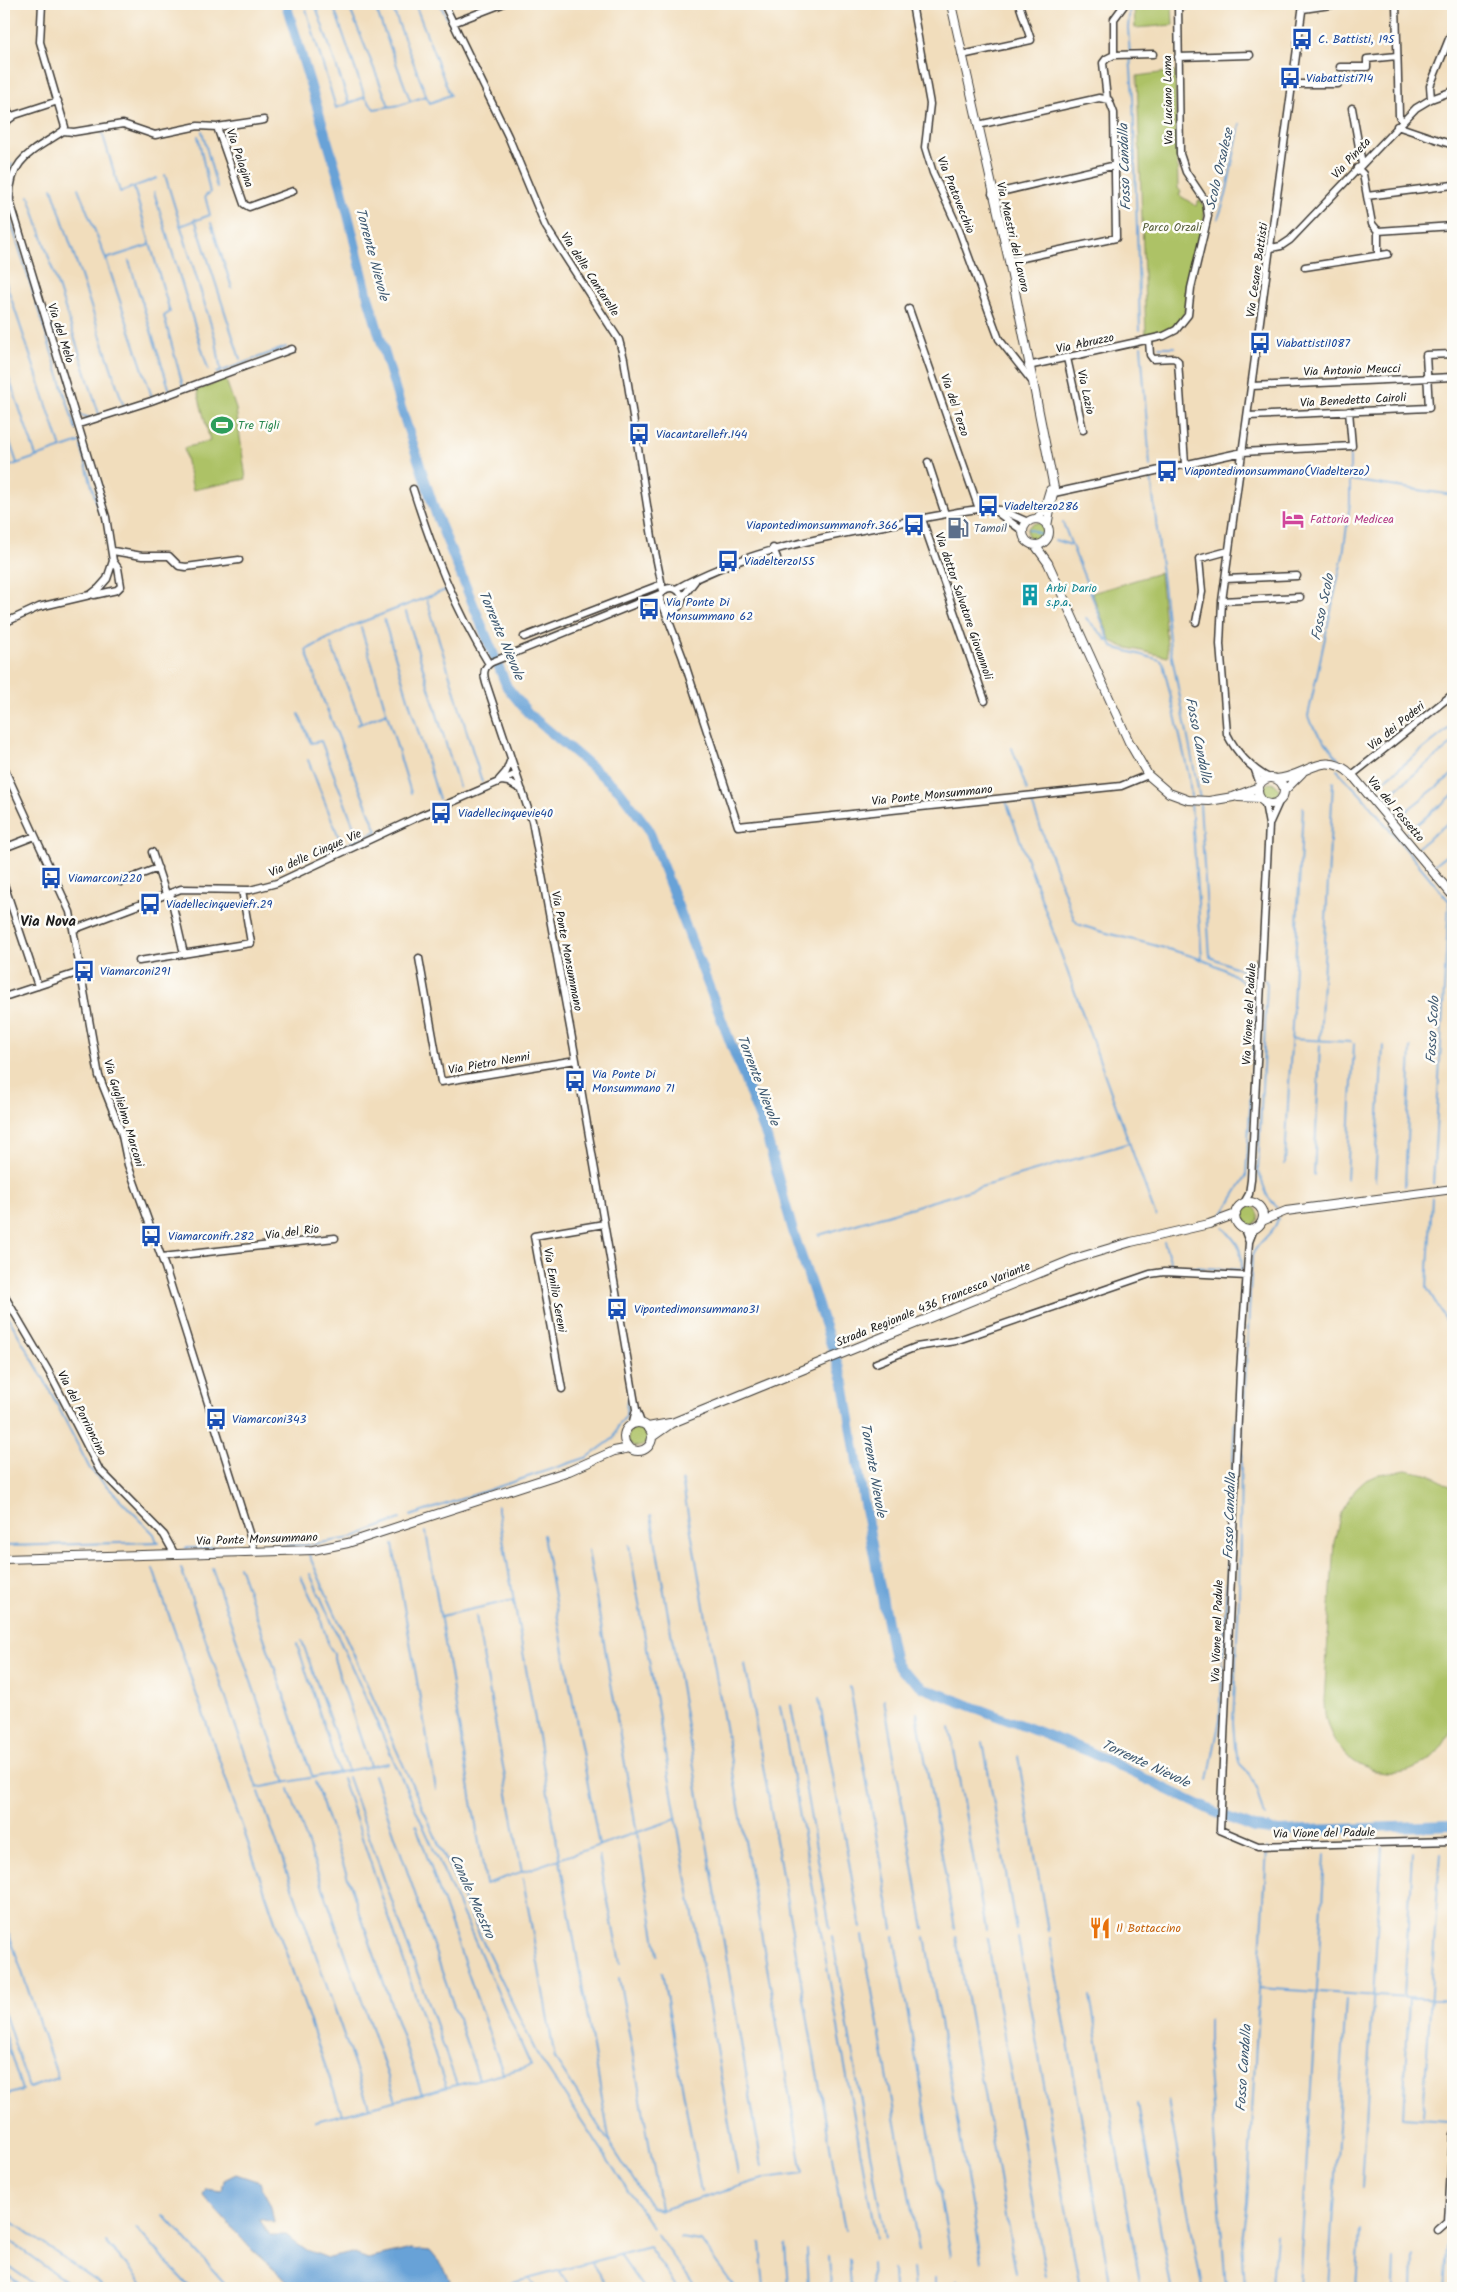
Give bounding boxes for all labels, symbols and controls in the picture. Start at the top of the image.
bus stop icon: C. Battisti, 195 [1289,26,1315,52]
place label: C. Battisti, 195 [1318,30,1396,49]
street label: Via Luciano Lama [1158,55,1179,145]
bus stop icon: Viabattisti714 [1277,65,1303,91]
place label: Viabattisti714 [1306,69,1374,88]
water label: Fosso Candalla [1112,122,1138,211]
water label: Scolo Orsalese [1200,125,1240,212]
street label: Via Palagina [221,126,259,190]
street label: Via Pineta [1327,133,1376,184]
street label: Via Pratovecchio [931,154,980,237]
street label: Via Maestri del Lavoro [991,180,1034,294]
water label: Torrente Nievole [349,205,395,305]
park label: Parco Orzali [1142,218,1203,237]
street label: Via Cesare Battisti [1241,220,1274,319]
street label: Via delle Cantarelle [555,228,624,321]
street label: Via del Melo [42,301,79,366]
street label: Via Abruzzo [1054,328,1116,359]
bus stop icon: Viabattisti1087 [1247,330,1273,356]
place label: Viabattisti1087 [1276,334,1351,353]
street label: Via Antonio Meucci [1303,359,1402,382]
street label: Via Lazio [1071,368,1100,416]
street label: Via del Terzo [935,371,974,439]
street label: Via Benedetto Cairoli [1299,388,1408,413]
sports icon: Tre Tigli [209,412,235,438]
place label: Tre Tigli [238,416,281,435]
bus stop icon: Viacantarellefr.144 [626,421,652,447]
place label: Viacantarellefr.144 [656,425,748,444]
bus stop icon: Viapontedimonsummano(Viadelterzo) [1154,458,1180,484]
place label: Viapontedimonsummano(Viadelterzo) [1184,462,1370,481]
bus stop icon: Viadelterzo286 [975,493,1001,519]
place label: Viadelterzo286 [1004,497,1079,516]
hotel icon: Fattoria Medicea [1280,506,1306,532]
place label: Fattoria Medicea [1310,510,1394,529]
bus stop icon: Viapontedimonsummanofr.366 [901,512,927,538]
fuel station icon: Tamoil [945,515,971,541]
place label: Viapontedimonsummanofr.366 [746,516,898,535]
place label: Tamoil [974,519,1007,538]
street label: Via dottor Salvatore Giovannoli [929,530,998,684]
bus stop icon: Viadelterzo155 [715,548,741,574]
place label: Viadelterzo155 [744,552,816,571]
water label: Fosso Scolo [1305,570,1341,642]
place label: Arbi Dario s.p.a. [1046,579,1097,612]
building icon: Arbi Dario s.p.a. [1017,582,1043,608]
water label: Torrente Nievole [472,587,530,685]
place label: Via Ponte Di Monsummano 62 [666,593,753,626]
bus stop icon: Via Ponte Di Monsummano 62 [636,596,662,622]
water label: Fosso Candalla [1179,695,1217,786]
street label: Via dei Poderi [1364,697,1430,755]
street label: Via del Fossetto [1362,772,1429,846]
street label: Via Ponte Monsummano [871,780,994,811]
bus stop icon: Viadellecinquevie40 [428,800,454,826]
place label: Viadellecinquevie40 [458,804,553,823]
street label: Via delle Cinque Vie [266,824,365,882]
bus stop icon: Viamarconi220 [38,865,64,891]
place label: Viamarconi220 [68,869,142,888]
street label: Via Ponte Monsummano [546,890,587,1013]
bus stop icon: Viadellecinqueviefr.29 [137,891,163,917]
place label: Viadellecinqueviefr.29 [166,895,273,914]
district label: Via Nova [20,910,76,934]
bus stop icon: Viamarconi291 [71,958,97,984]
place label: Viamarconi291 [100,962,171,981]
street label: Via Vione del Padule [1237,962,1262,1066]
water label: Fosso Scolo [1420,994,1446,1064]
water label: Torrente Nievole [731,1032,786,1130]
street label: Via Pietro Nenni [447,1047,532,1080]
street label: Via Guglielmo Marconi [98,1057,149,1170]
place label: Via Ponte Di Monsummano 71 [592,1065,675,1098]
bus stop icon: Via Ponte Di Monsummano 71 [562,1068,588,1094]
street label: Via del Rio [264,1220,320,1245]
bus stop icon: Viamarconifr.282 [138,1223,164,1249]
place label: Viamarconifr.282 [168,1227,255,1246]
street label: Via Emilio Sereni [538,1246,571,1335]
street label: Strada Regionale 436 Francesca Variante [833,1256,1034,1352]
bus stop icon: Vipontedimonsummano31 [604,1296,630,1322]
place label: Vipontedimonsummano31 [634,1300,759,1319]
street label: Via del Porrioncino [52,1367,111,1459]
bus stop icon: Viamarconi343 [203,1406,229,1432]
place label: Viamarconi343 [232,1410,307,1429]
water label: Torrente Nievole [854,1421,892,1521]
water label: Fosso Candalla [1217,1471,1243,1560]
street label: Via Ponte Monsummano [196,1528,318,1551]
street label: Via Vione nel Padule [1206,1579,1229,1683]
water label: Torrente Nievole [1098,1734,1195,1795]
street label: Via Vione del Padule [1273,1823,1376,1844]
water label: Canale Maestro [444,1851,501,1944]
restaurant icon: Il Bottaccino [1087,1915,1113,1941]
place label: Il Bottaccino [1116,1919,1181,1938]
water label: Fosso Candalla [1230,2023,1258,2112]

